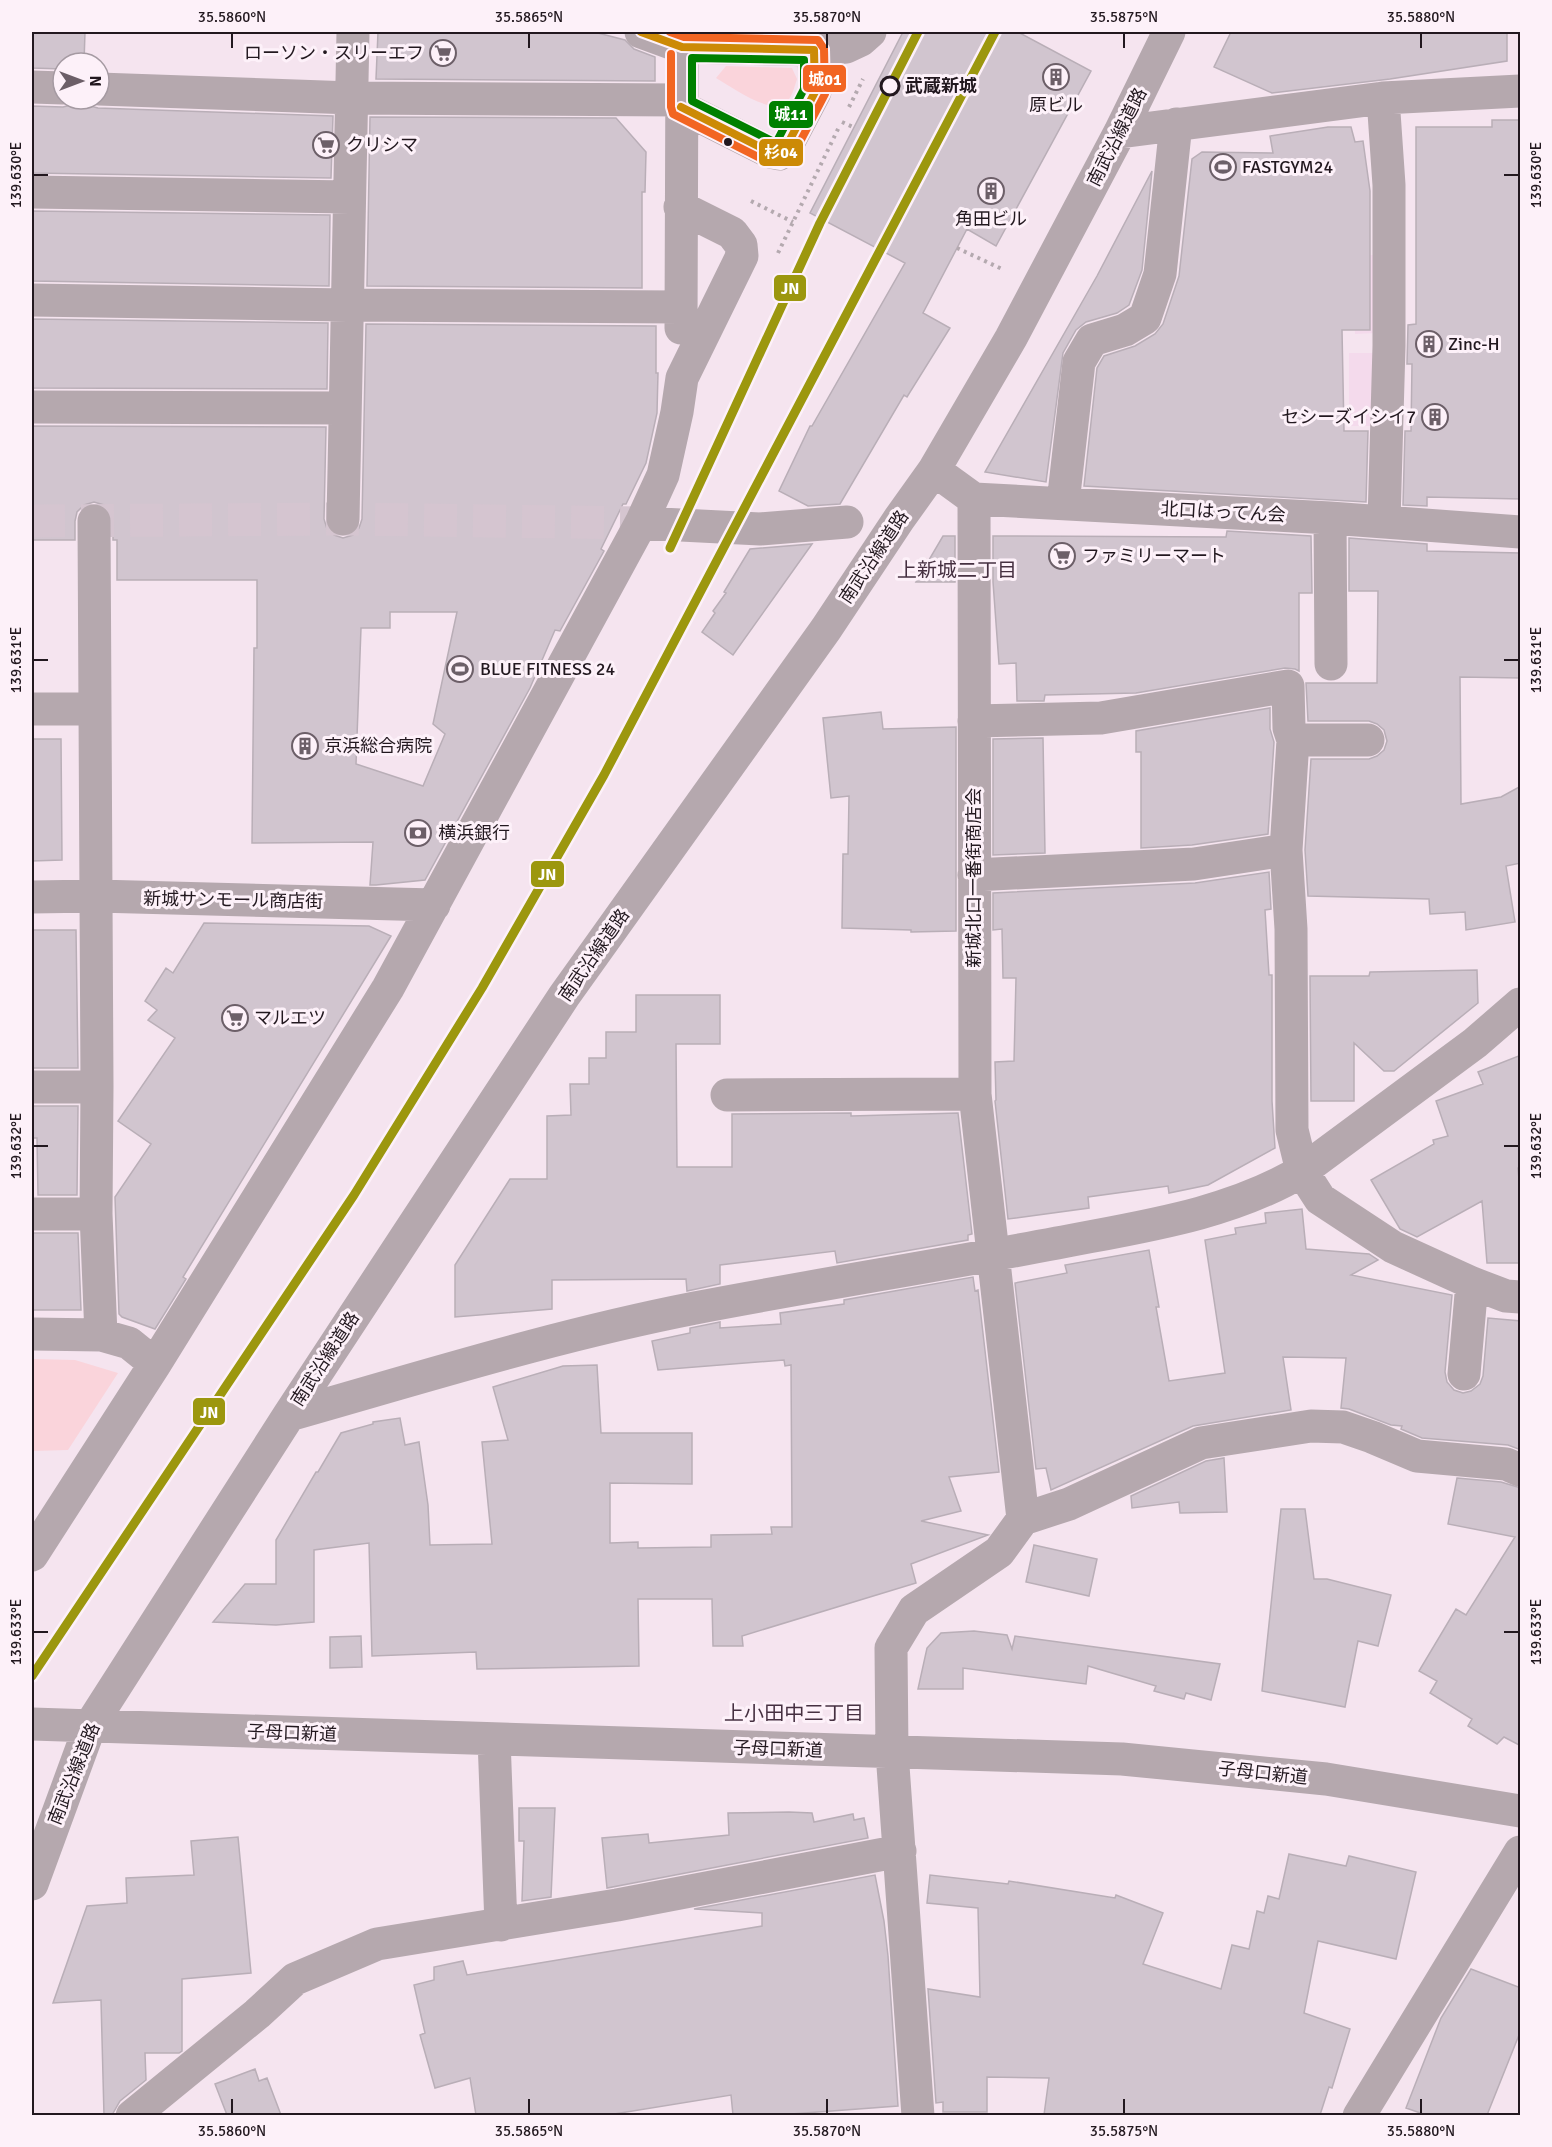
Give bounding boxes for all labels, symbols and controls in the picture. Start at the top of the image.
text: 35.5860°N [198,8,266,26]
text: 35.5865°N [495,8,563,26]
text: 35.5870°N [793,8,861,26]
text: 35.5875°N [1090,8,1158,26]
text: 35.5880°N [1387,8,1455,26]
supermarket icon: ローソン・スリーエフ [428,38,458,68]
place label: ローソン・スリーエフ [244,42,424,64]
north arrow [51,51,111,111]
building icon: 原ビル [1041,62,1071,92]
line badge: 城01 [802,64,847,93]
text: 城01 [808,70,842,90]
text: N [85,75,105,87]
place label: 武蔵新城 [905,75,977,97]
marker: 武蔵新城 [880,76,900,96]
street label: 南武沿線道路 [1083,84,1151,190]
place label: 原ビル [1029,94,1083,116]
line badge: 城11 [768,100,814,129]
text: 城11 [774,105,808,125]
supermarket icon: クリシマ [311,130,341,160]
place label: クリシマ [346,134,418,156]
unlabelled marker [722,136,734,148]
line badge: 杉04 [758,138,804,167]
text: 139.630°E [7,142,25,208]
text: 139.630°E [1527,142,1545,208]
text: 杉04 [764,143,798,163]
sports icon: FASTGYM24 [1208,152,1238,182]
place label: FASTGYM24 [1242,156,1333,178]
building icon: 角田ビル [976,176,1006,206]
place label: 角田ビル [955,208,1027,230]
line badge: JN [773,274,807,302]
text: JN [781,279,799,299]
building icon: Zinc-H [1414,329,1444,359]
place label: Zinc-H [1448,333,1500,355]
building icon: セシーズイシイ7 [1420,402,1450,432]
place label: セシーズイシイ7 [1281,406,1416,428]
street label: 北口はってん会 [1160,498,1286,526]
street label: 南武沿線道路 [835,506,913,608]
supermarket icon: ファミリーマート [1047,541,1077,571]
place label: ファミリーマート [1082,545,1226,567]
district label: 上新城二丁目 [897,558,1017,583]
text: 139.631°E [7,627,25,693]
text: 139.631°E [1527,627,1545,693]
sports icon: BLUE FITNESS 24 [445,654,475,684]
place label: BLUE FITNESS 24 [480,658,616,680]
building icon: 京浜総合病院 [290,731,320,761]
place label: 京浜総合病院 [324,735,432,757]
street label: 新城北口一番街商店会 [963,788,985,968]
bank icon: 横浜銀行 [403,818,433,848]
place label: 横浜銀行 [438,822,510,844]
line badge: JN [530,860,565,888]
text: JN [538,865,556,885]
street label: 新城サンモール商店街 [143,887,323,913]
street label: 南武沿線道路 [554,904,634,1006]
supermarket icon: マルエツ [220,1003,250,1033]
place label: マルエツ [254,1007,326,1029]
text: 139.632°E [7,1113,25,1179]
text: 139.632°E [1527,1113,1545,1179]
street label: 南武沿線道路 [286,1308,364,1410]
line badge: JN [192,1397,226,1426]
text: JN [200,1403,218,1423]
text: 139.633°E [7,1599,25,1665]
text: 139.633°E [1527,1599,1545,1665]
district label: 上小田中三丁目 [724,1701,864,1726]
street label: 南武沿線道路 [44,1720,104,1828]
street label: 子母口新道 [247,1720,337,1746]
street label: 子母口新道 [733,1736,823,1762]
street label: 子母口新道 [1217,1757,1309,1789]
text: 35.5860°N [198,2122,266,2140]
text: 35.5865°N [495,2122,563,2140]
text: 35.5870°N [793,2122,861,2140]
text: 35.5875°N [1090,2122,1158,2140]
text: 35.5880°N [1387,2122,1455,2140]

